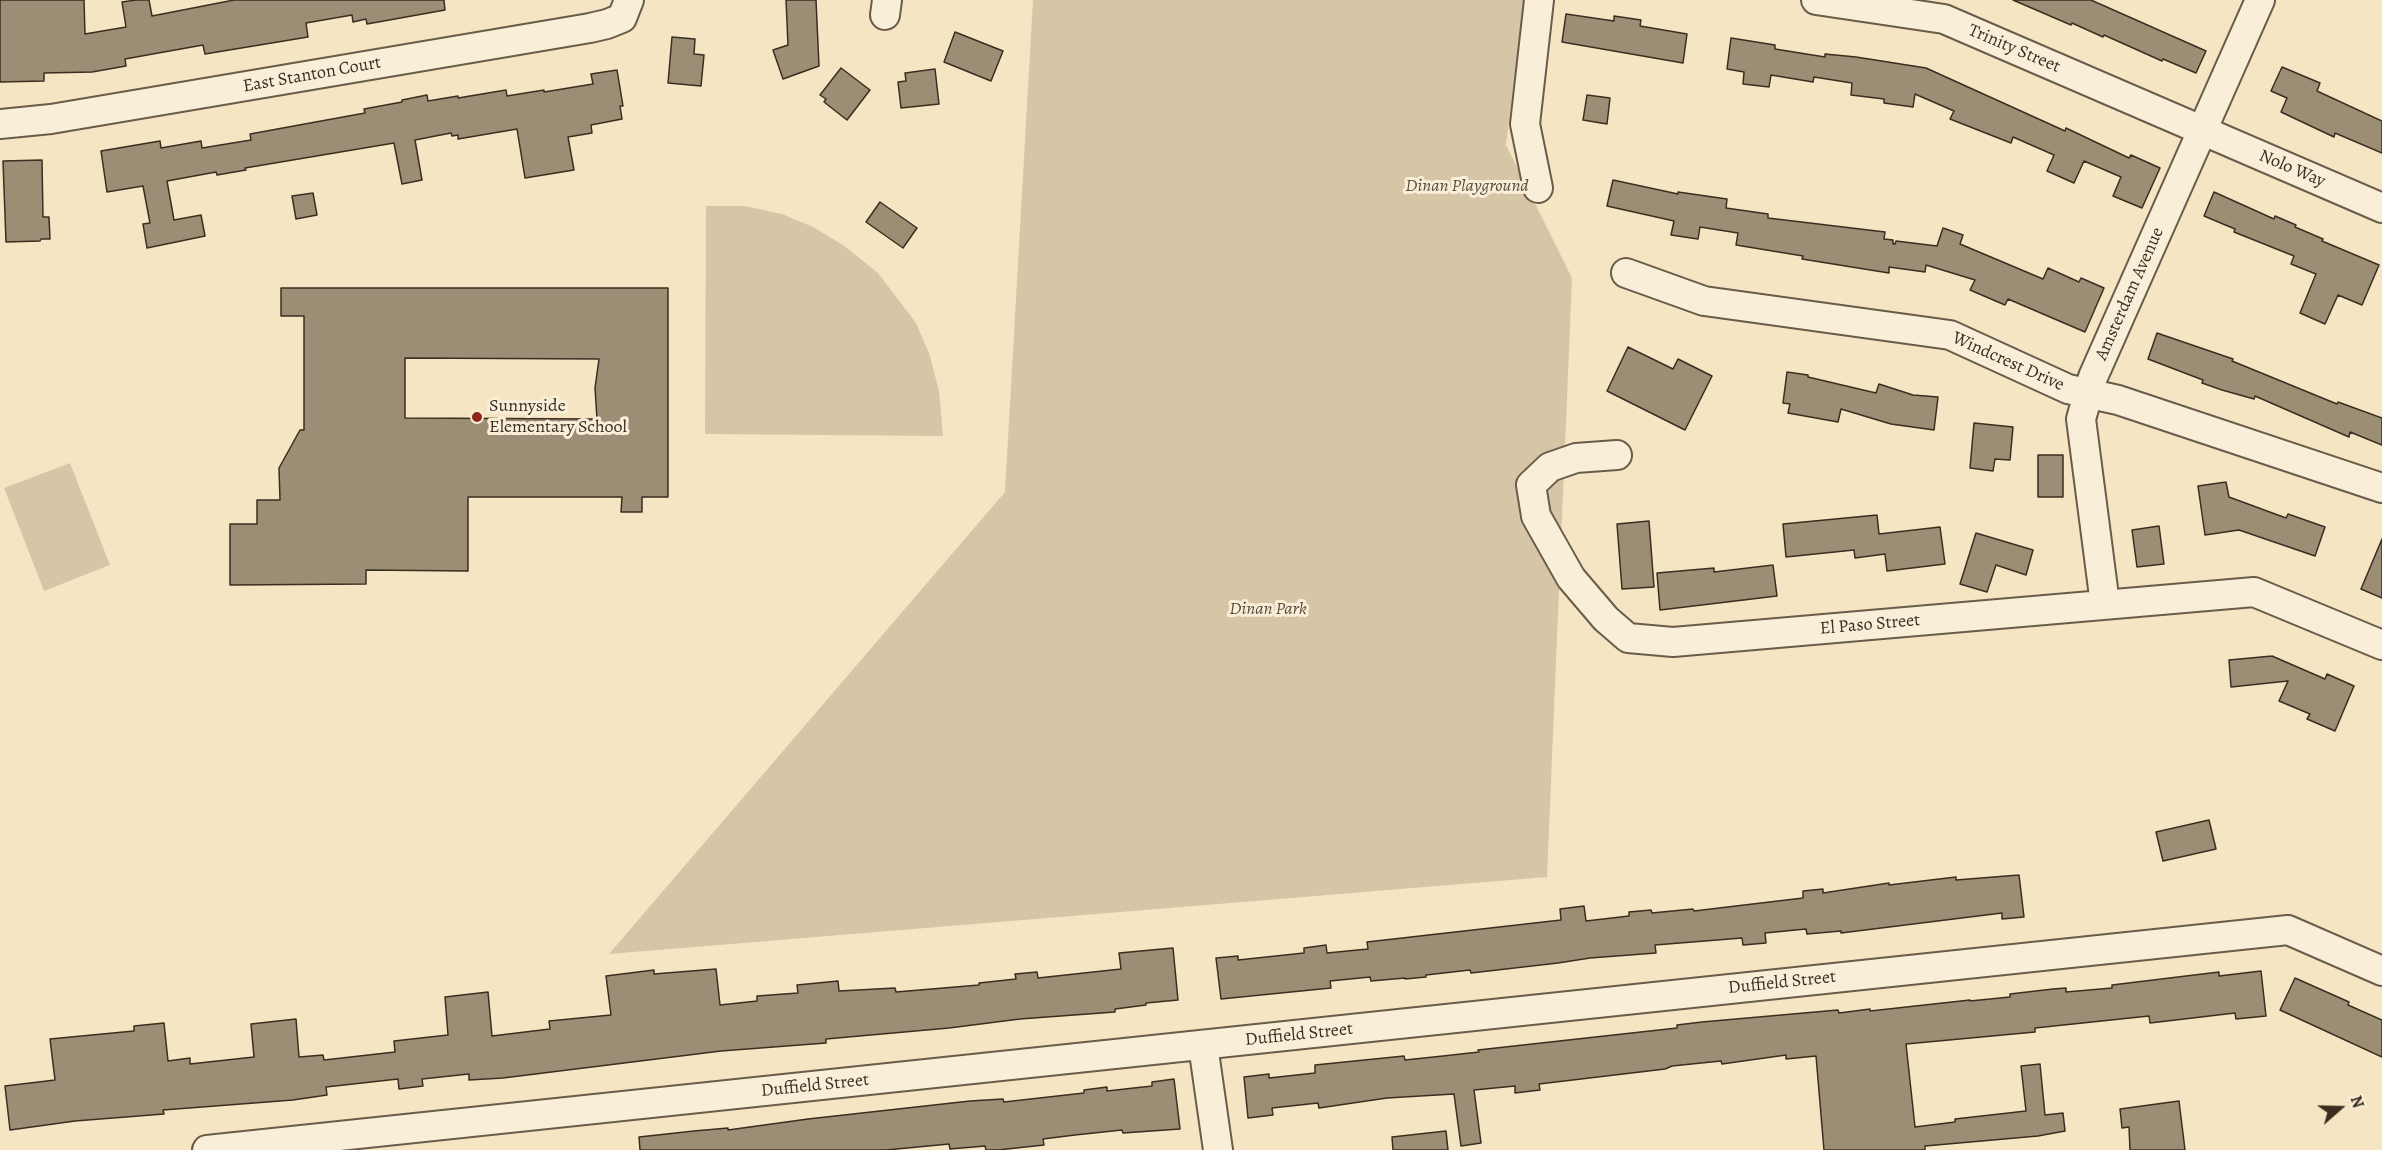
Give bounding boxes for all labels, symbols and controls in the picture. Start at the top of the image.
street label: Trinity Street [1965,20,2063,78]
street label: East Stanton Court [241,52,383,98]
street label: Nolo Way [2256,145,2328,193]
park label: Dinan Playground [1405,176,1529,198]
street label: Amsterdam Avenue [2091,224,2169,364]
street label: Windcrest Drive [1949,328,2067,396]
place label: Sunnyside Elementary School [489,396,627,438]
marker: Sunnyside Elementary School [470,410,484,424]
park label: Dinan Park [1229,599,1307,621]
street label: El Paso Street [1819,610,1921,640]
street label: Duffield Street [1727,967,1837,999]
street label: Duffield Street [1244,1019,1354,1051]
street label: Duffield Street [760,1070,870,1102]
north arrow [2310,1078,2370,1138]
text: N [2345,1093,2369,1111]

